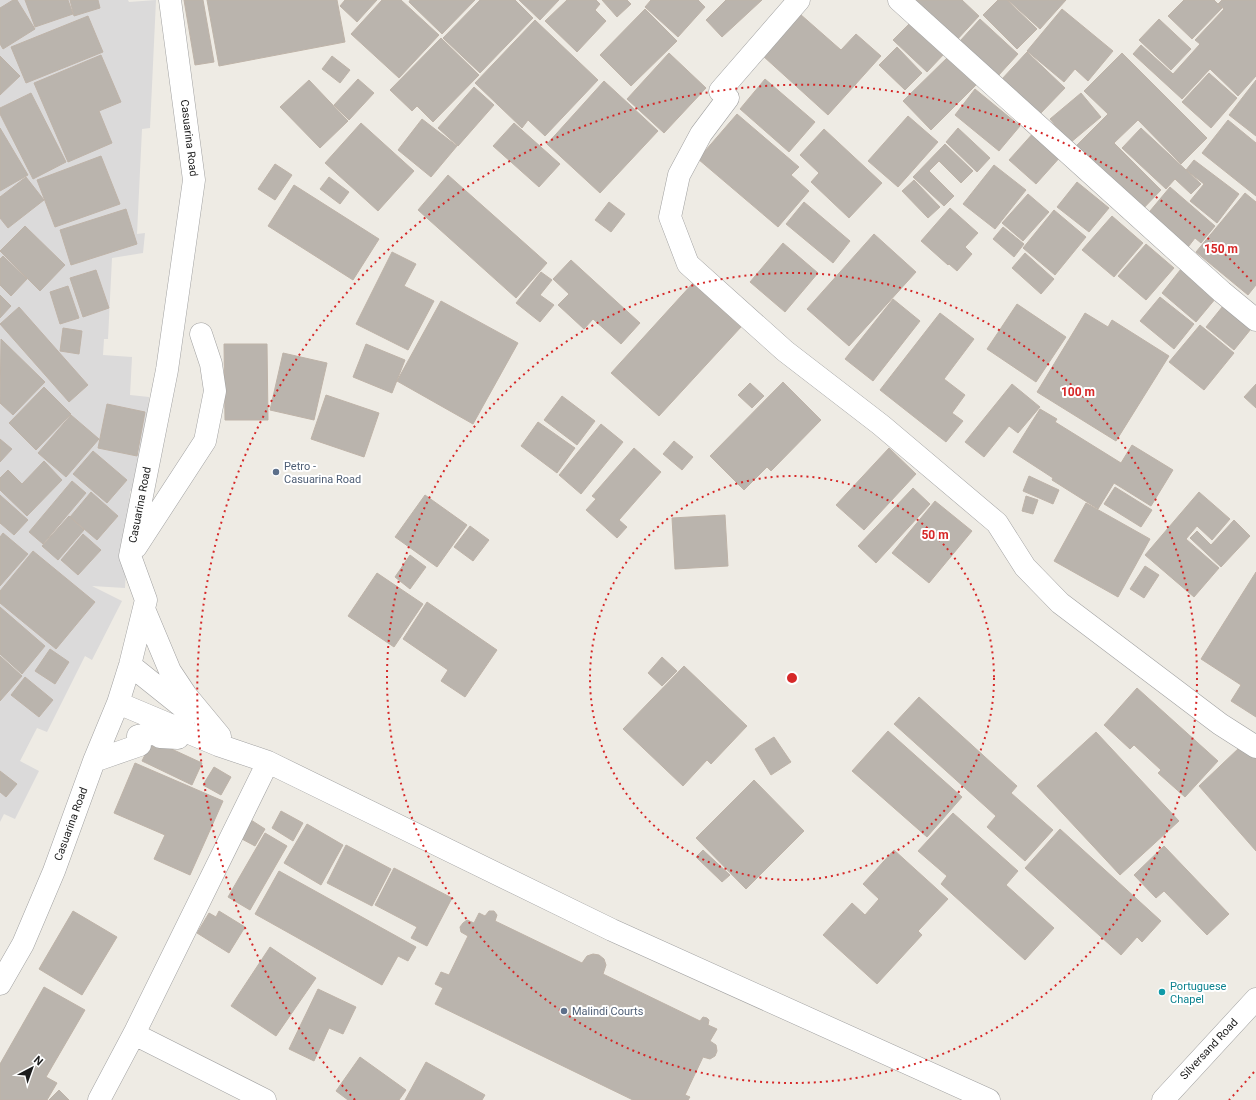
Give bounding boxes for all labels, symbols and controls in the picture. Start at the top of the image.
street label: Casuarina Road [178,99,200,177]
text: 150 m [1204,242,1238,256]
text: 100 m [1061,385,1095,399]
place label: Petro - Casuarina Road [284,460,361,486]
street label: Casuarina Road [126,466,154,544]
marker: Petro - Casuarina Road [271,467,281,477]
text: 50 m [921,528,949,542]
centre of rings [785,671,799,685]
street label: Casuarina Road [52,785,90,863]
place label: Portuguese Chapel [1170,980,1227,1006]
marker: Portuguese Chapel [1157,987,1167,997]
place label: Malindi Courts [572,1005,644,1018]
marker: Malindi Courts [559,1006,569,1016]
street label: Silversand Road [1177,1016,1241,1082]
north arrow [12,1048,52,1088]
text: N [31,1053,46,1068]

